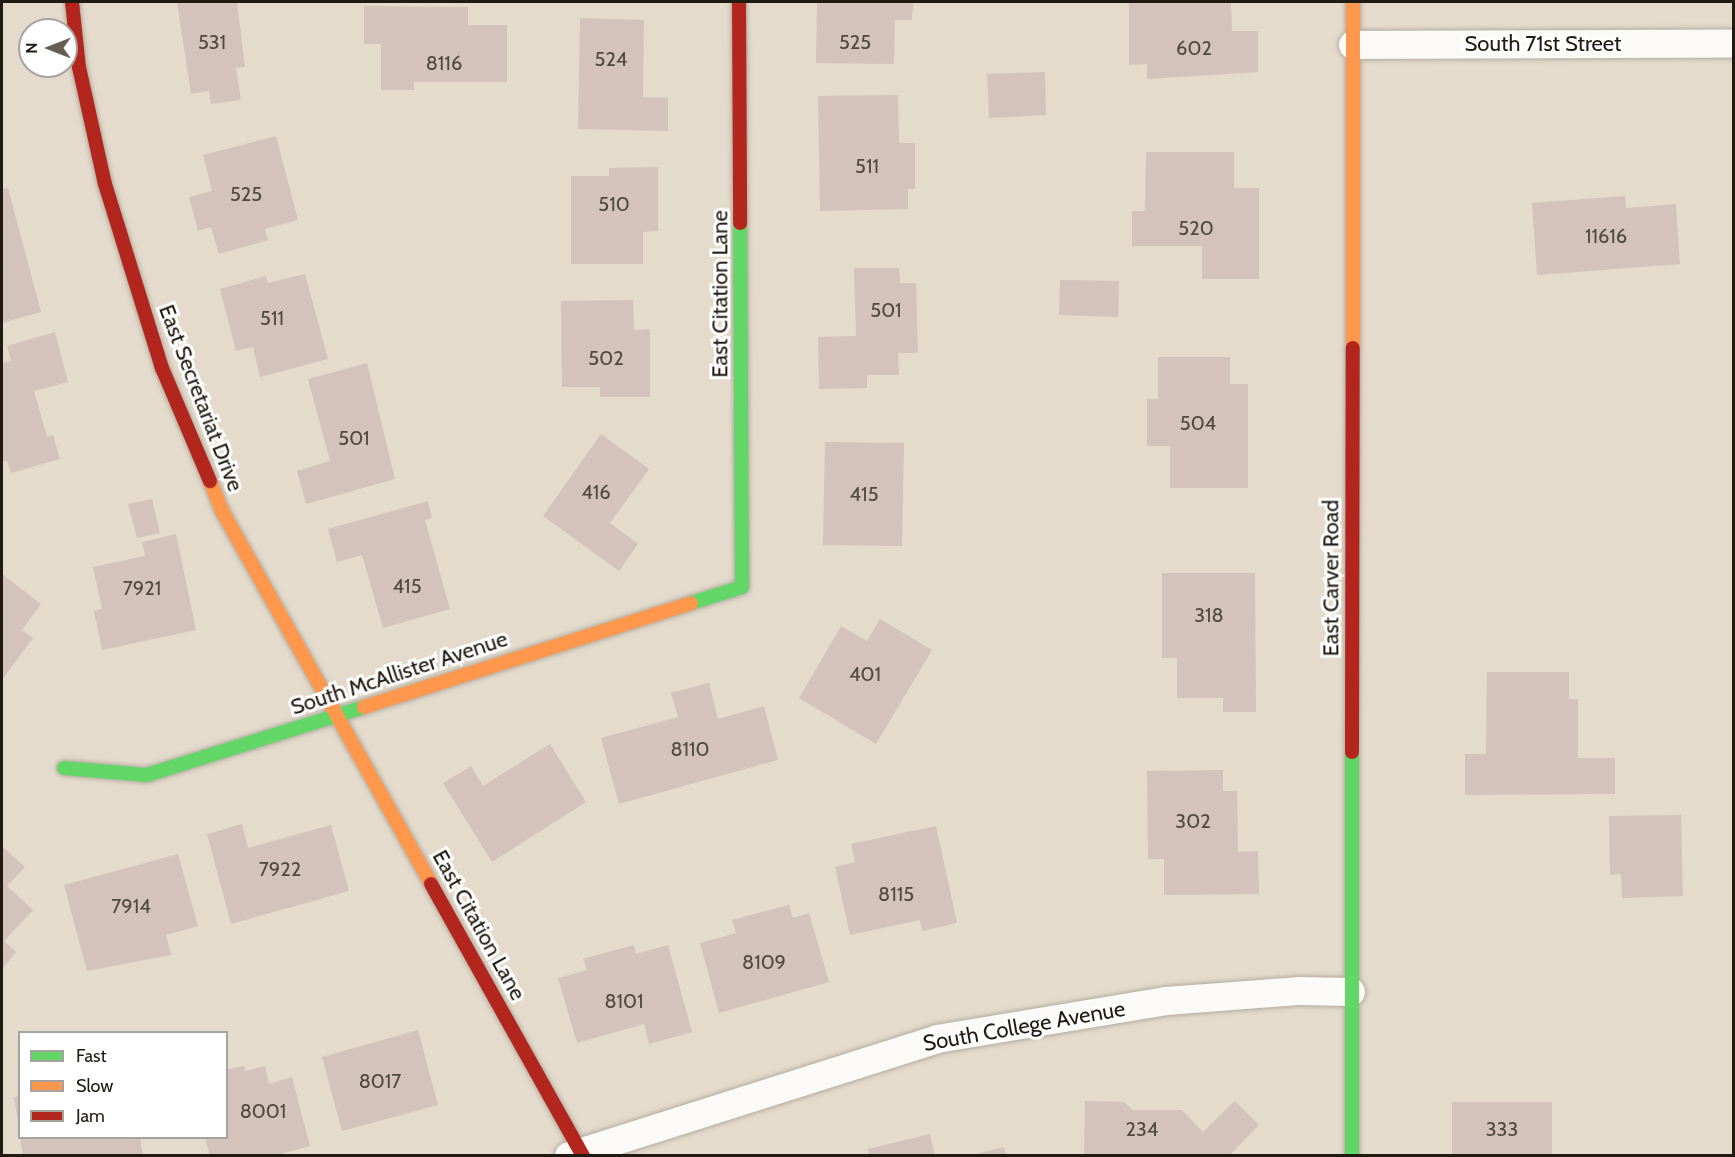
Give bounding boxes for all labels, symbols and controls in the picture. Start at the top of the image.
north arrow [18,18,78,78]
house number: 531 [198,30,226,54]
house number: 525 [839,30,871,54]
street label: South 71st Street [1464,31,1622,57]
house number: 602 [1176,36,1212,60]
text: N [22,42,41,54]
house number: 524 [595,47,627,71]
house number: 8116 [426,51,462,75]
house number: 511 [855,154,879,178]
house number: 525 [230,182,262,206]
house number: 510 [598,192,630,216]
street label: East Citation Lane [707,210,733,378]
house number: 520 [1178,216,1214,240]
house number: 11616 [1585,224,1627,248]
house number: 501 [870,298,902,322]
street label: East Secretariat Drive [153,301,249,495]
house number: 511 [260,306,284,330]
house number: 502 [588,346,624,370]
house number: 504 [1180,411,1216,435]
house number: 501 [338,426,370,450]
house number: 416 [581,480,611,504]
house number: 415 [850,482,878,506]
street label: East Carver Road [1318,500,1344,656]
house number: 415 [393,574,421,598]
house number: 7921 [123,576,161,600]
house number: 318 [1194,603,1224,627]
street label: South McAllister Avenue [287,626,511,720]
house number: 401 [849,662,881,686]
house number: 8110 [670,737,710,761]
house number: 302 [1175,809,1211,833]
street label: East Citation Lane [427,845,531,1005]
house number: 7922 [259,857,301,881]
house number: 8115 [878,882,914,906]
house number: 7914 [111,894,151,918]
house number: 8109 [742,950,786,974]
house number: 8101 [604,989,644,1013]
street label: South College Avenue [921,995,1127,1057]
legend [18,1031,228,1139]
text: Fast [76,1045,107,1067]
house number: 8017 [359,1069,401,1093]
text: Slow [76,1075,113,1097]
house number: 8001 [240,1099,286,1123]
text: Jam [76,1105,105,1127]
house number: 234 [1126,1117,1158,1141]
house number: 333 [1486,1117,1518,1141]

